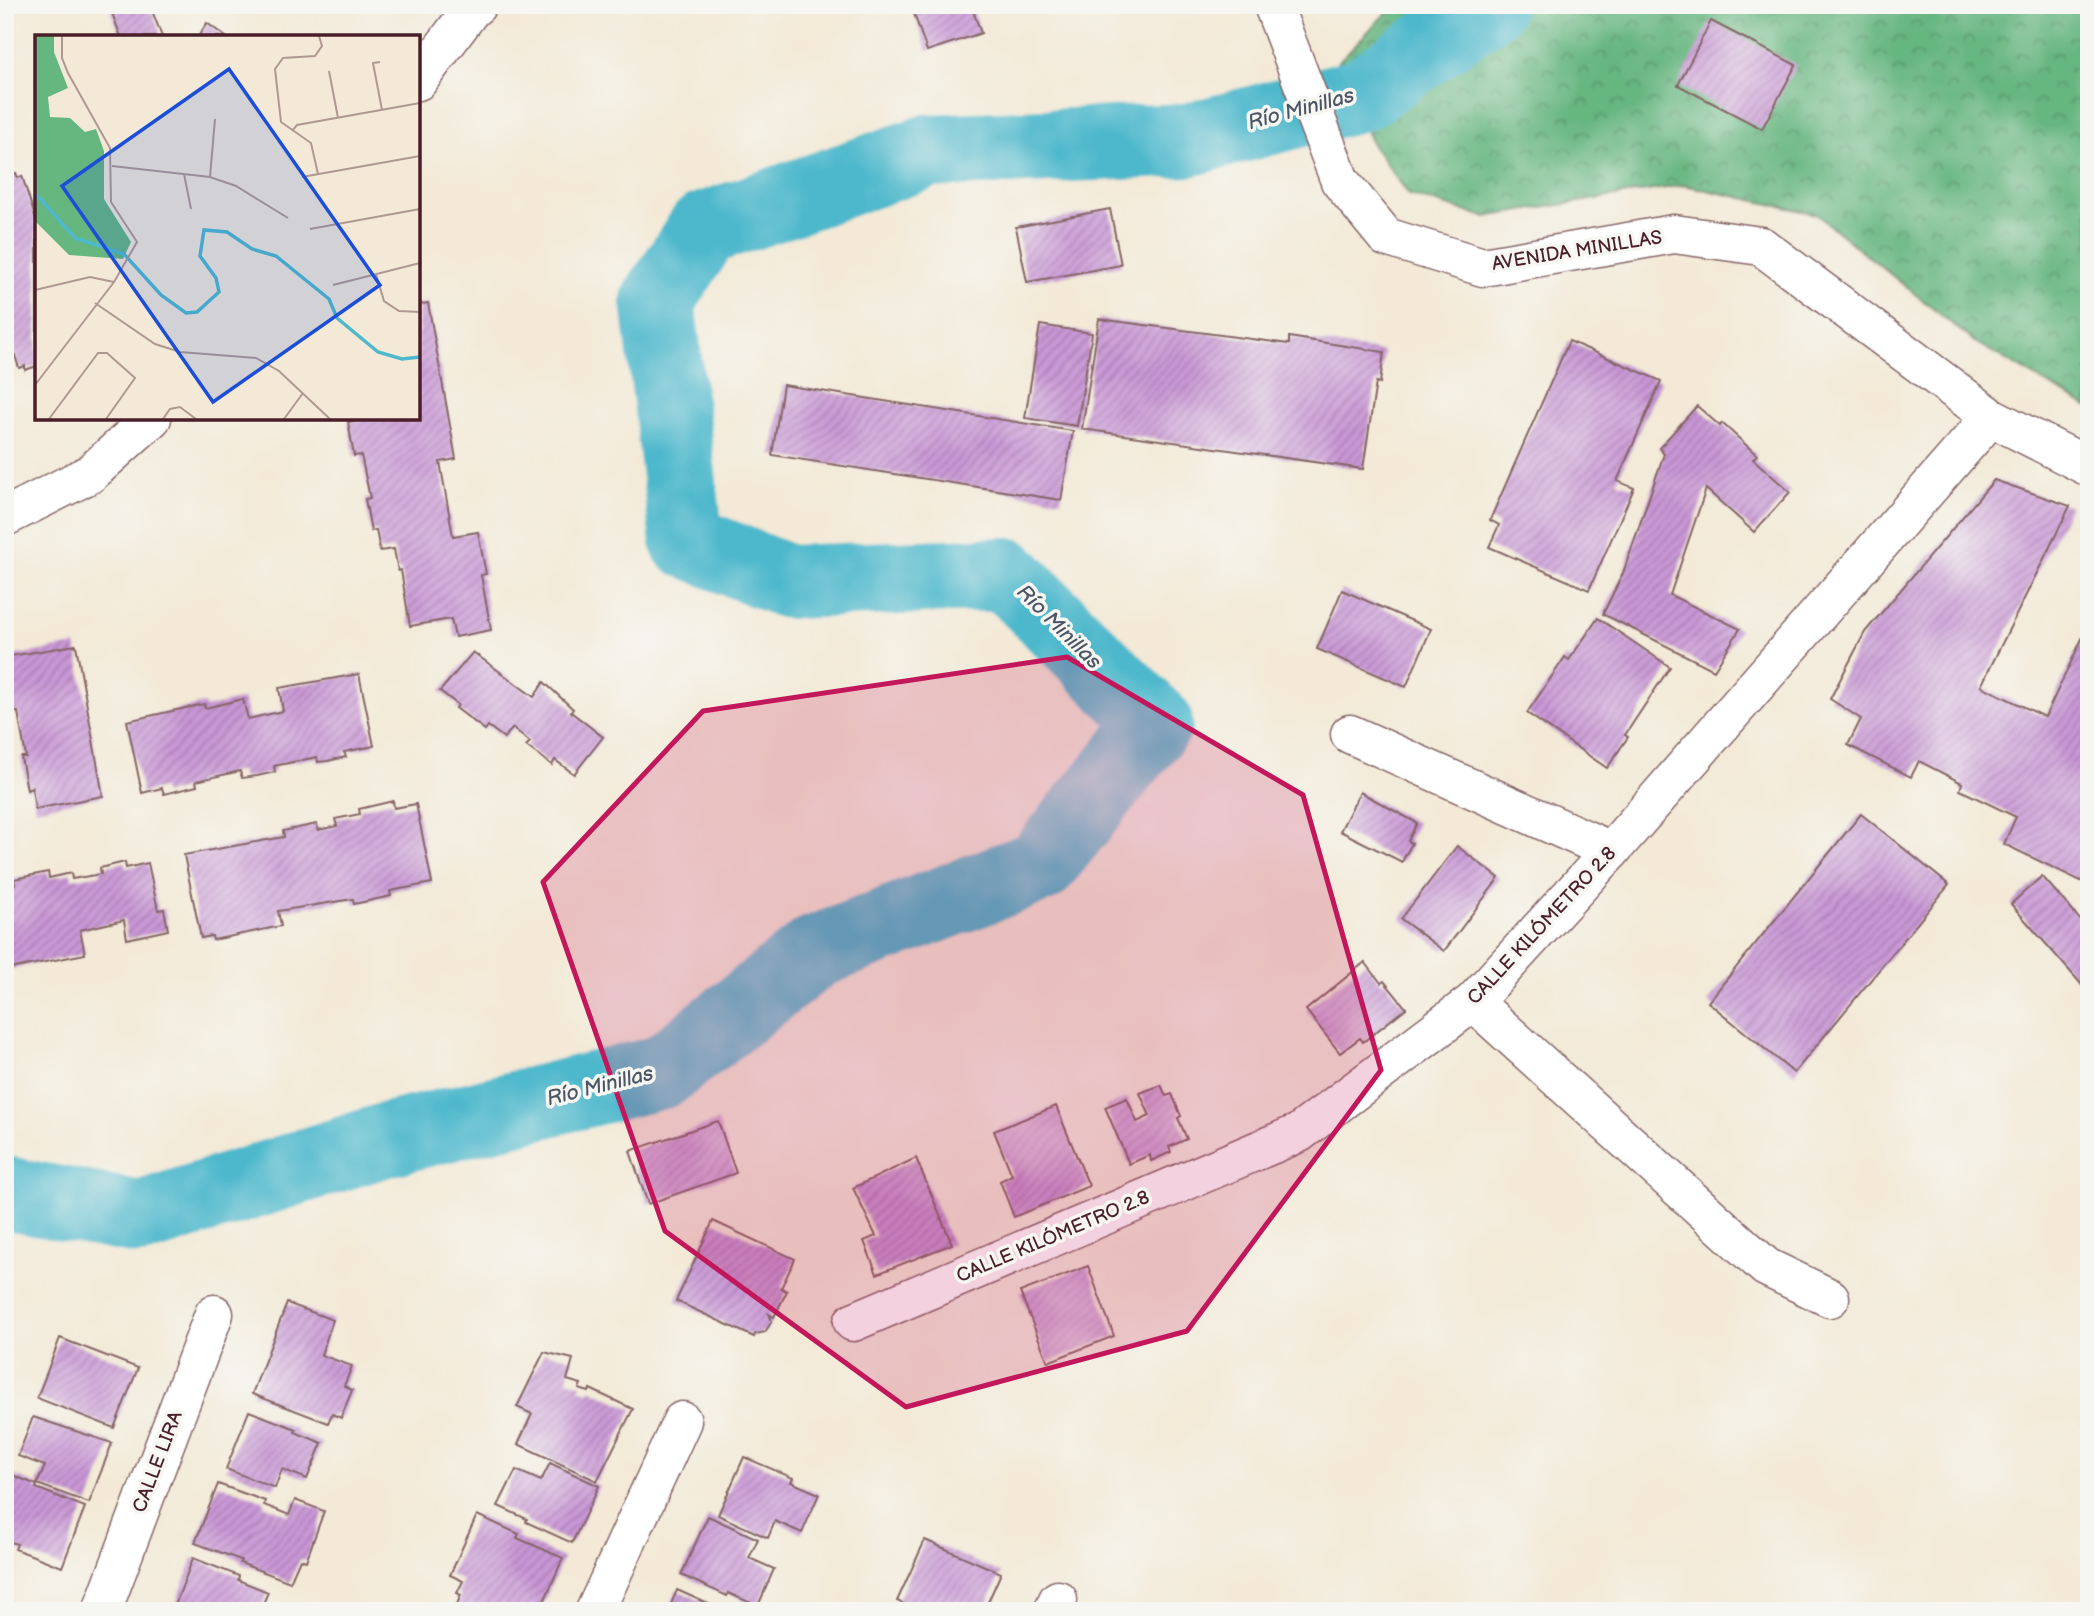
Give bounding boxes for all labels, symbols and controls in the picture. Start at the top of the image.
inset map [35,35,420,420]
water label: Río Minillas [1245,83,1357,135]
street label: AVENIDA MINILLAS [1490,226,1664,276]
water label: Río Minillas [1012,580,1107,675]
street label: CALLE KILÓMETRO 2.8 [1462,842,1621,1010]
water label: Río Minillas [544,1061,656,1111]
street label: CALLE KILÓMETRO 2.8 [953,1185,1153,1288]
street label: CALLE LIRA [128,1408,188,1516]

